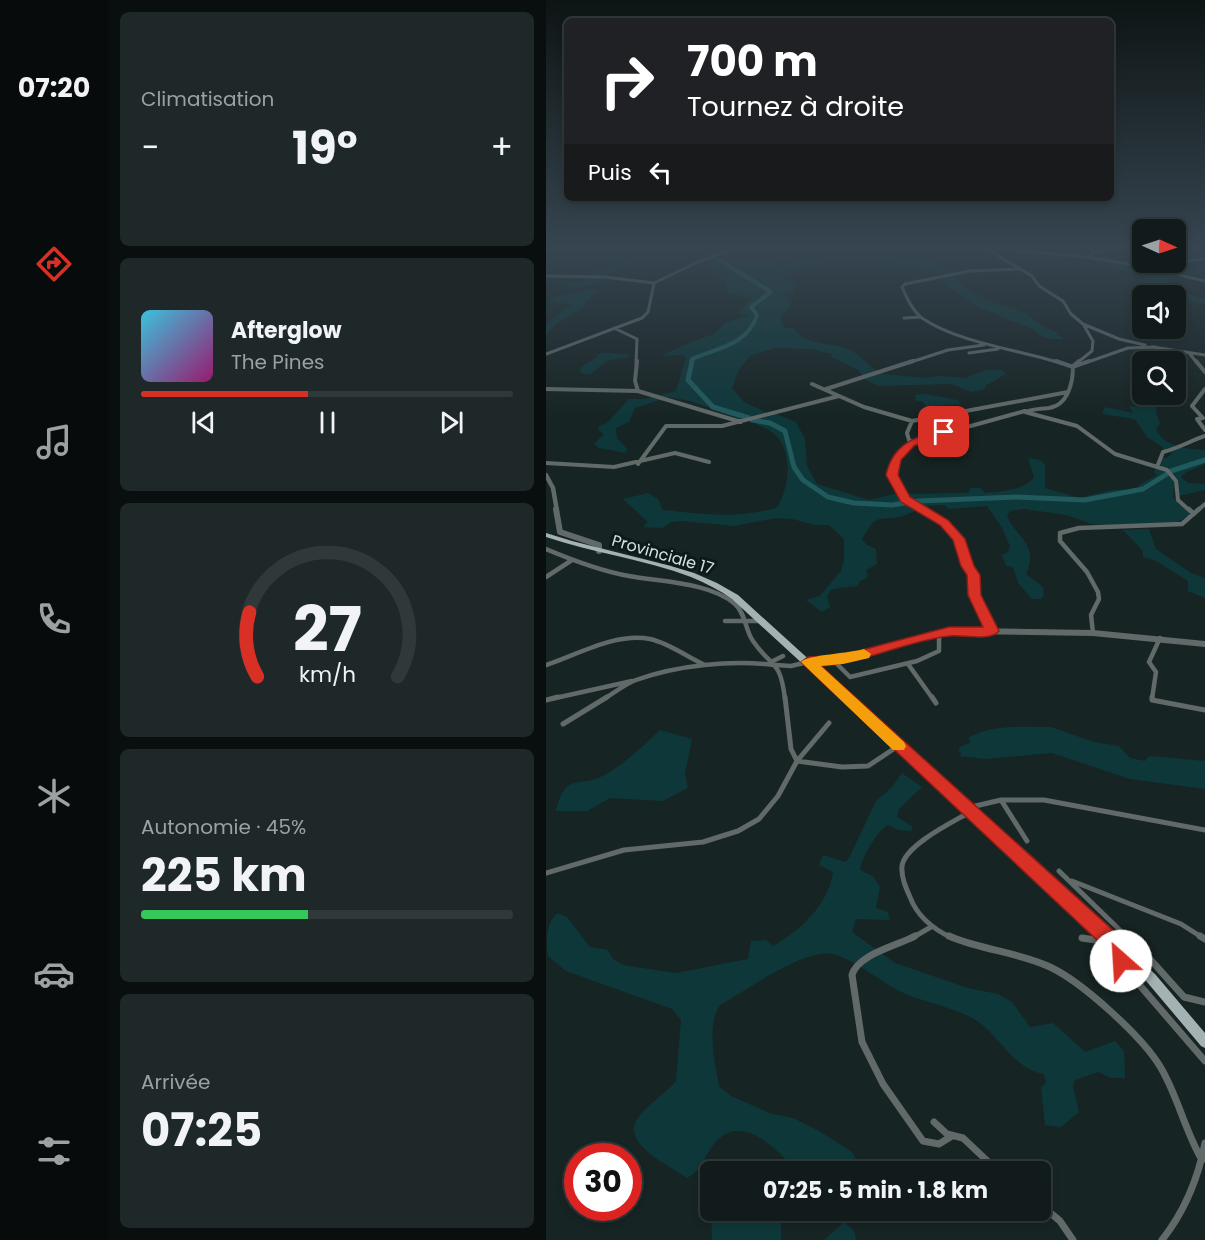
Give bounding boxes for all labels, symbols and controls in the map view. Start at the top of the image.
text: 700 m [687,32,818,91]
icon: right [588,42,666,120]
text: 07:20 [18,69,90,106]
text: Climatisation [141,85,274,113]
text: Tournez à droite [687,88,904,125]
text: 19° [292,117,358,180]
text: − [141,124,159,171]
text: + [490,124,513,171]
icon: left [644,156,677,189]
text: Puis [588,157,632,188]
north arrow [1132,219,1186,273]
map controls [1132,219,1186,405]
icon: directions [33,243,75,285]
button: sound [1132,285,1186,339]
text: Afterglow [231,315,342,346]
text: The Pines [231,348,325,376]
button: search [1132,351,1186,405]
icon: previous [187,406,220,439]
icon: pause [311,406,344,439]
icon: next [435,406,468,439]
pin [918,406,969,457]
icon: arrive [927,415,960,448]
icon: music [33,421,75,463]
street label: Provinciale 17 [609,529,717,580]
text: 27 [292,585,362,673]
icon: phone [33,598,75,640]
text: km/h [298,659,356,690]
icon: climate [33,775,75,817]
text: Autonomie · 45% [141,813,306,841]
text: 225 km [141,844,307,907]
position arrow [1089,929,1153,993]
icon: car [33,953,75,995]
text: Arrivée [141,1068,210,1096]
text: 07:25 [141,1099,262,1162]
icon: filters [33,1130,75,1172]
speed limit sign: 30 [564,1143,642,1221]
text: 07:25 · 5 min · 1.8 km [763,1175,988,1206]

